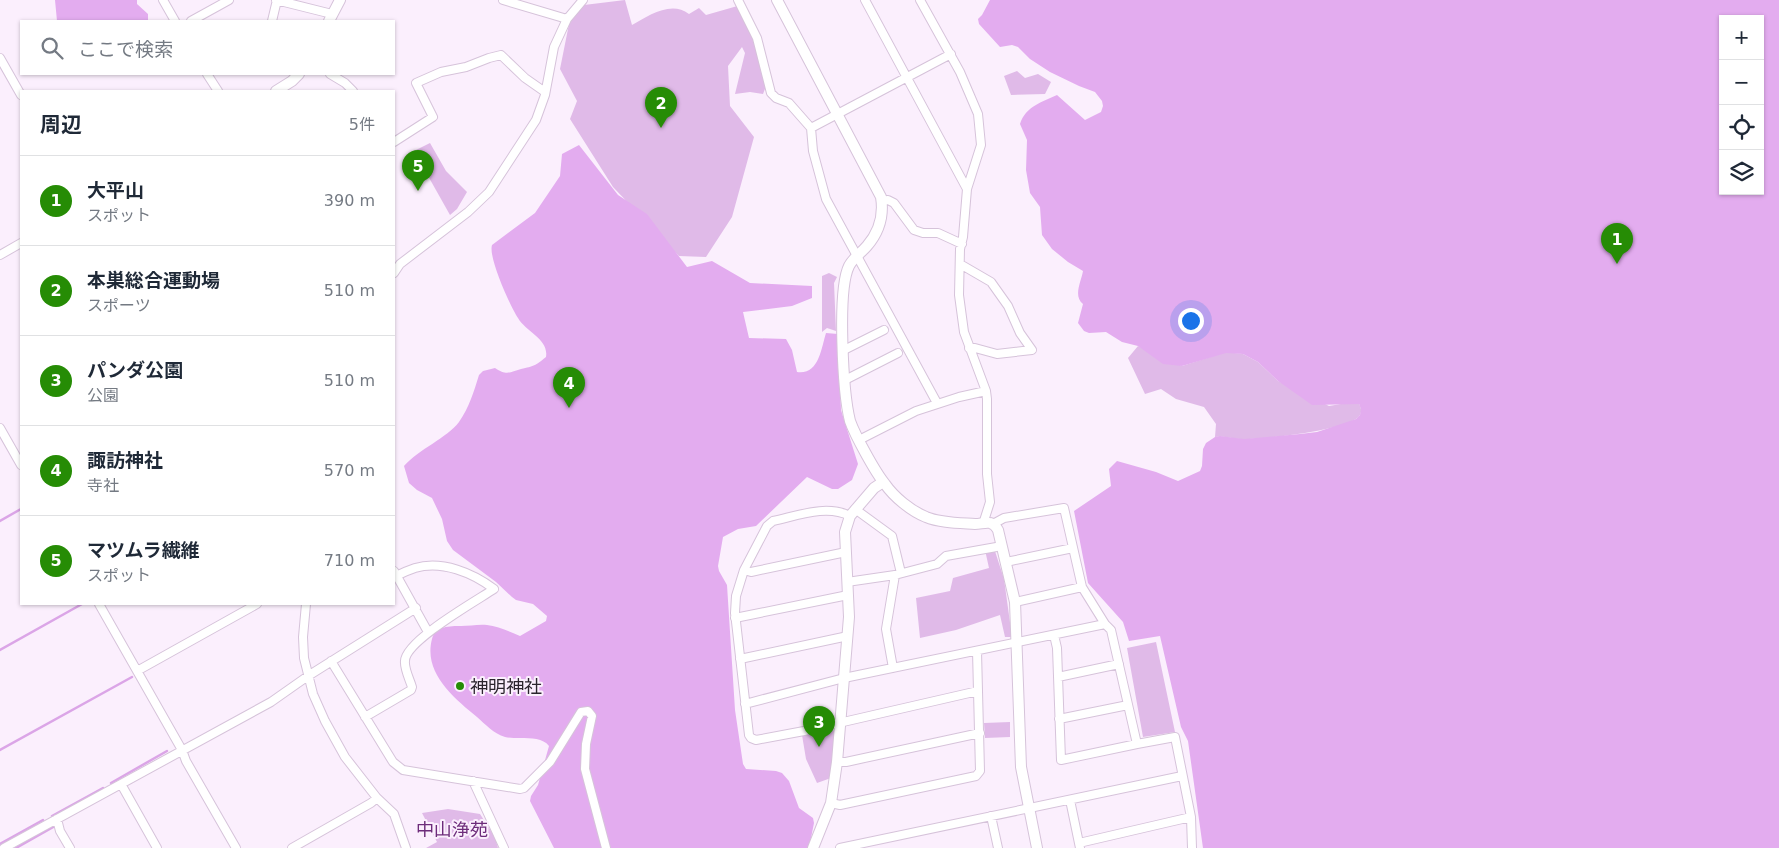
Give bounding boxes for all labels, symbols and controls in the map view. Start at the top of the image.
map controls [1719,15,1764,195]
button: + [1719,15,1764,60]
search box [20,20,395,75]
icon: search [38,34,66,62]
text: ここで検索 [78,38,173,60]
button: − [1719,60,1764,105]
pin: 2 [645,87,677,128]
button: locate [1719,105,1764,150]
text: 周辺 [40,113,82,137]
text: 5件 [349,115,375,134]
pin: 5 [402,150,434,191]
button: layers [1719,150,1764,195]
text: 大平山 [87,179,144,201]
text: 1 [50,191,62,210]
text: 390 m [324,191,375,210]
text: スポット [87,206,151,225]
pin: 1 [1601,223,1633,264]
text: 本巣総合運動場 [87,269,220,291]
text: 2 [50,281,62,300]
text: 510 m [324,281,375,300]
text: スポーツ [87,296,151,315]
your location [1178,308,1204,334]
text: パンダ公園 [87,359,183,381]
pin: 4 [553,367,585,408]
text: 3 [50,371,62,390]
text: 510 m [324,371,375,390]
text: 公園 [87,386,119,405]
text: 諏訪神社 [87,449,163,471]
text: 4 [50,461,62,480]
text: 570 m [324,461,375,480]
text: 寺社 [87,476,119,495]
text: マツムラ繊維 [87,539,200,561]
text: 5 [50,551,62,570]
text: 710 m [324,551,375,570]
text: スポット [87,566,151,585]
place label: 神明神社 [470,676,542,697]
marker: 神明神社 [454,680,466,692]
pin: 3 [803,706,835,747]
park label: 中山浄苑 [416,819,488,840]

